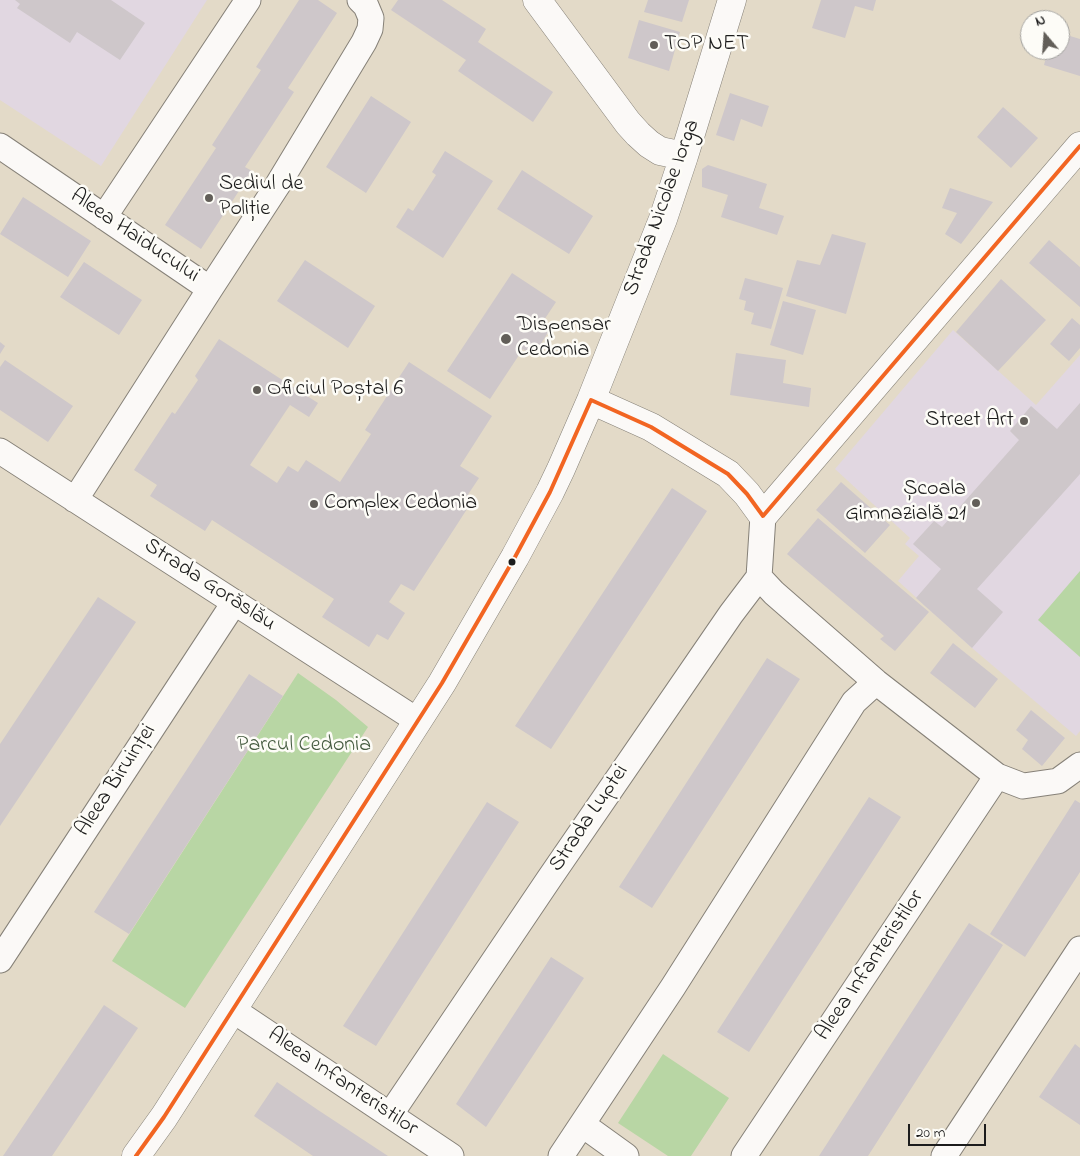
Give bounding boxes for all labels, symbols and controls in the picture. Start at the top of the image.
north arrow [1020,10,1070,60]
text: N [1033,10,1048,33]
place label: TOP NET [664,32,749,58]
marker: TOP NET [648,39,660,51]
street label: Strada Nicolae Iorga [619,116,707,300]
place label: Sediul de Poliție [219,172,303,224]
street label: Aleea Haiducului [64,184,204,290]
marker: Sediul de Poliție [203,192,215,204]
place label: Dispensar Cedonia [517,313,611,364]
marker: Dispensar Cedonia [499,332,513,346]
place label: Oficiul Poștal 6 [267,377,403,403]
marker: Oficiul Poștal 6 [251,384,263,396]
place label: Street Art [925,408,1014,434]
marker: Street Art [1018,415,1030,427]
place label: Școala Gimnazială 21 [845,477,966,528]
place label: Complex Cedonia [324,491,477,517]
marker: Școala Gimnazială 21 [970,497,982,509]
marker: Complex Cedonia [308,498,320,510]
street label: Strada Gorăslău [138,534,280,638]
unlabelled marker [507,557,517,567]
street label: Aleea Biruinței [71,720,163,842]
park label: Parcul Cedonia [237,733,371,759]
street label: Strada Luptei [544,760,636,878]
street label: Aleea Infanteristilor [811,886,931,1046]
street label: Aleea Infanteristilor [262,1023,422,1143]
scale bar [910,1114,988,1146]
text: 20 m [916,1122,945,1144]

